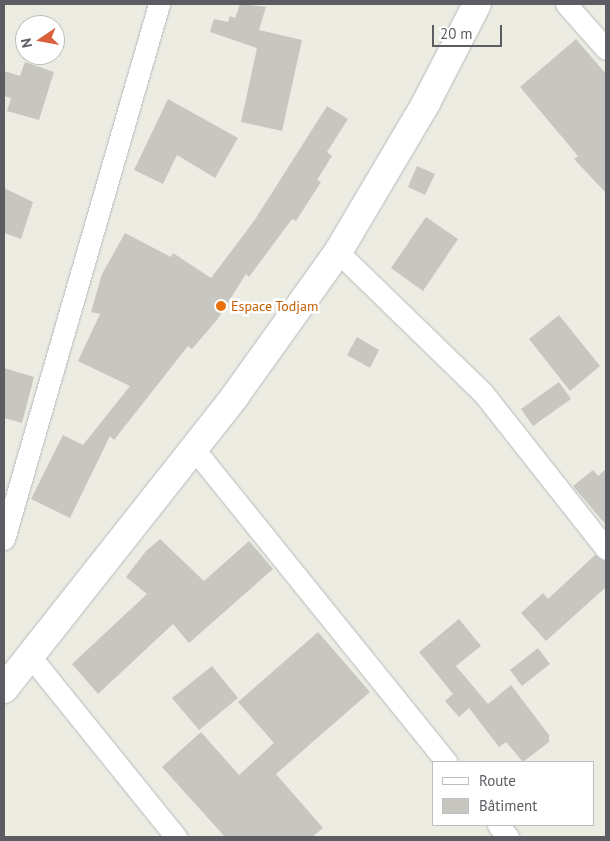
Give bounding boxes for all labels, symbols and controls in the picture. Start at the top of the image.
north arrow [15,15,65,65]
scale bar [435,15,505,47]
text: 20 m [440,24,473,43]
text: N [17,37,36,49]
place label: Espace Todjam [231,298,319,314]
marker: Espace Todjam [215,300,227,312]
legend [432,761,595,826]
text: Route [479,771,516,790]
text: Bâtiment [479,796,537,815]

